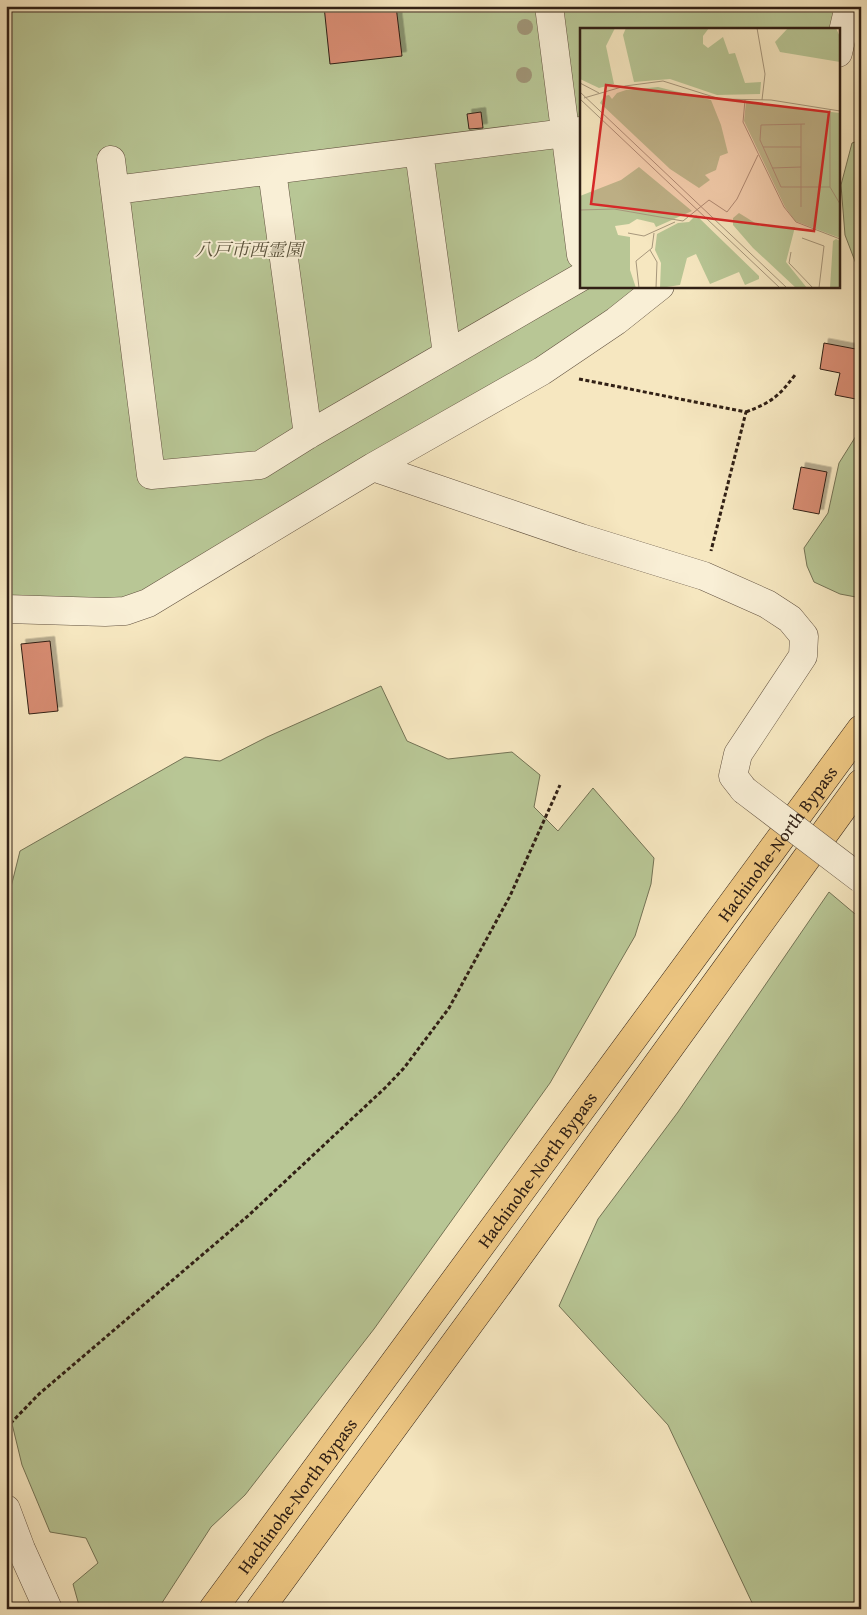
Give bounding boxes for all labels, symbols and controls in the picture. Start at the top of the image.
inset map [580,28,840,288]
park label: 八戸市西霊園 [195,236,306,263]
street label: Hachinohe-North Bypass [710,760,843,927]
street label: Hachinohe-North Bypass [470,1086,603,1253]
street label: Hachinohe-North Bypass [230,1412,363,1579]

